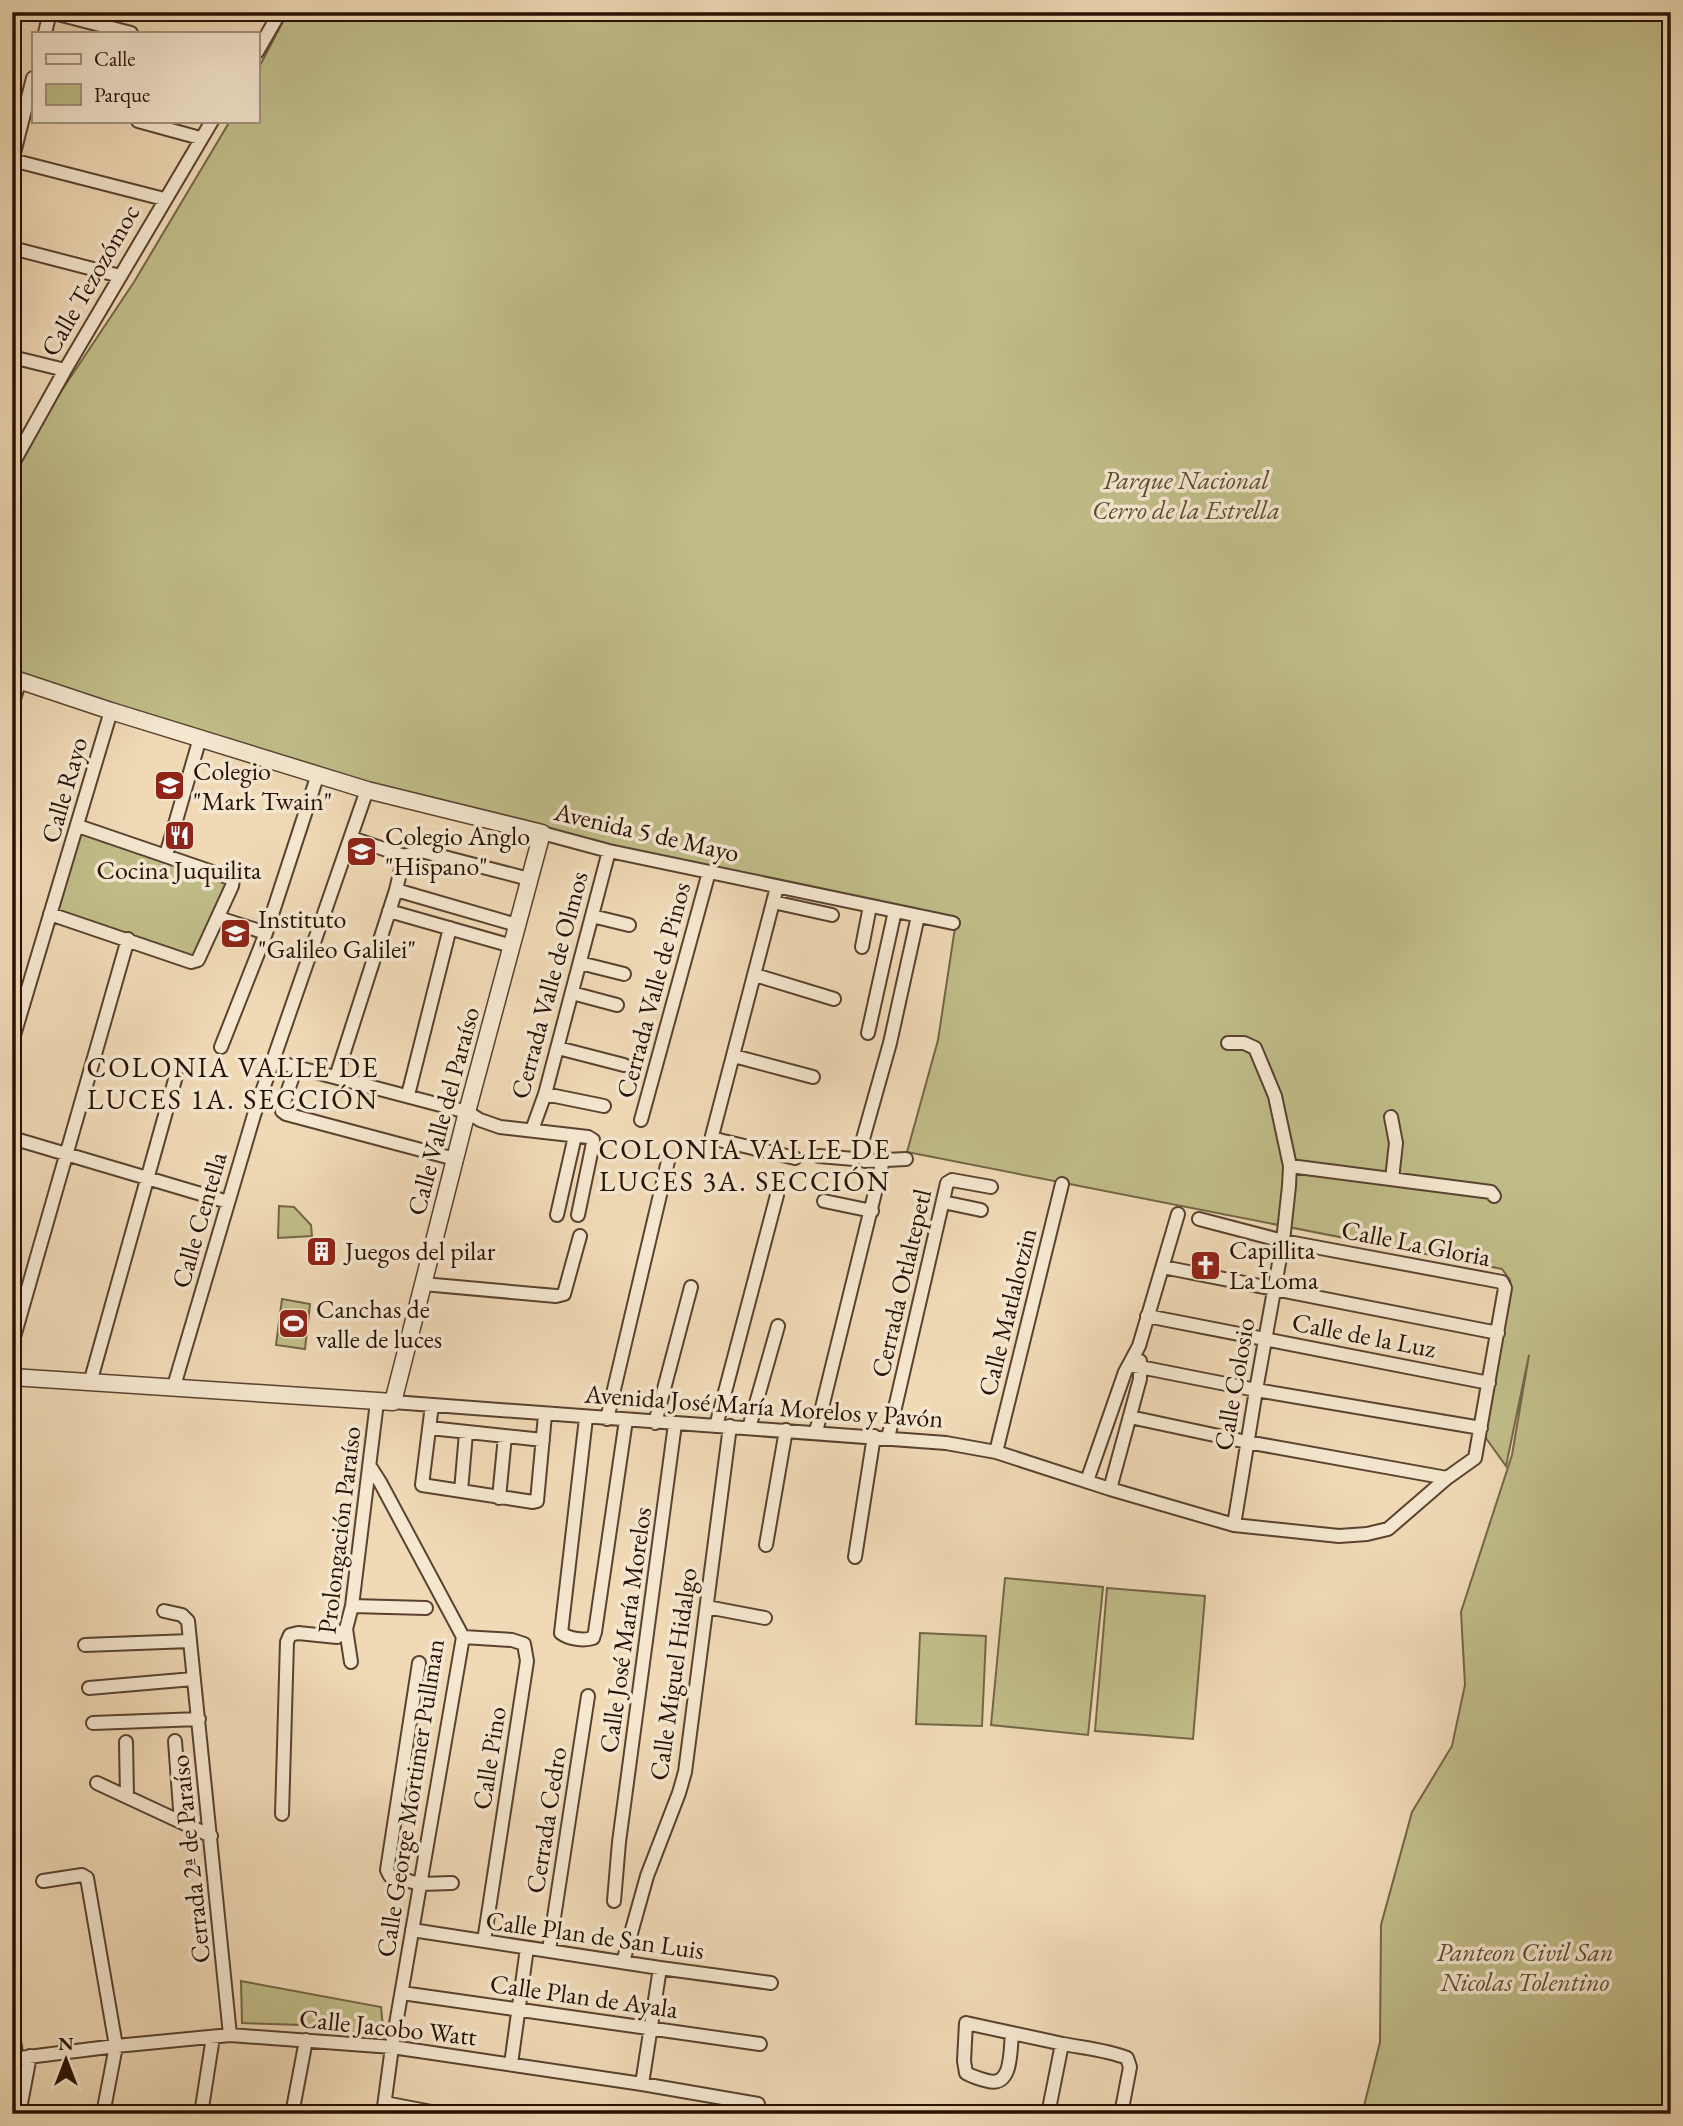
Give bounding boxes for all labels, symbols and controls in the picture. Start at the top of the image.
legend [32,32,259,122]
text: Calle [94,45,136,72]
text: Parque [94,81,150,108]
street label: Calle Tezozómoc [33,198,147,362]
park label: Parque Nacional Cerro de la Estrella [1092,463,1280,527]
street label: Calle Rayo [33,733,95,847]
place label: Colegio "Mark Twain" [193,754,332,818]
school or university icon: Colegio "Mark Twain" [153,769,187,803]
street label: Avenida 5 de Mayo [550,794,743,870]
restaurant icon: Cocina Juquilita [162,818,196,852]
place label: Colegio Anglo "Hispano" [385,819,530,883]
school or university icon: Colegio Anglo "Hispano" [345,834,379,868]
place label: Cocina Juquilita [97,853,262,887]
street label: Cerrada Valle de Olmos [502,867,596,1103]
street label: Cerrada Valle de Pinos [608,878,698,1102]
place label: Instituto "Galileo Galilei" [258,902,416,966]
school or university icon: Instituto "Galileo Galilei" [218,917,252,951]
street label: Calle Valle del Paraíso [399,1003,487,1219]
district label: COLONIA VALLE DE LUCES 1A. SECCIÓN [86,1049,380,1117]
district label: COLONIA VALLE DE LUCES 3A. SECCIÓN [598,1131,892,1199]
street label: Calle Centella [163,1147,235,1292]
street label: Cerrada Otlaltepetl [863,1185,939,1381]
street label: Calle La Gloria [1339,1212,1494,1274]
street label: Calle Matlalotzin [970,1224,1044,1400]
place label: Capillita La Loma [1229,1233,1319,1297]
building icon: Juegos del pilar [305,1234,339,1268]
place label: Juegos del pilar [343,1234,496,1268]
church icon: Capillita La Loma [1189,1248,1223,1282]
place label: Canchas de valle de luces [316,1292,442,1356]
street label: Calle de la Luz [1289,1304,1439,1366]
sports icon: Canchas de valle de luces [276,1307,310,1341]
street label: Calle Colosio [1206,1315,1262,1453]
street label: Avenida José María Morelos y Pavón [583,1376,945,1436]
street label: Prolongación Paraíso [309,1424,369,1636]
street label: Calle José María Morelos [591,1505,659,1755]
street label: Calle Miguel Hidalgo [641,1565,705,1783]
street label: Calle George Mortimer Pullman [368,1636,452,1960]
street label: Calle Pino [464,1704,514,1812]
street label: Cerrada Cedro [518,1744,574,1896]
street label: Cerrada 2ª de Paraíso [162,1753,218,1965]
street label: Calle Plan de San Luis [484,1903,706,1967]
park label: Panteon Civil San Nicolas Tolentino [1436,1935,1614,1999]
street label: Calle Plan de Ayala [488,1966,681,2026]
street label: Calle Jacobo Watt [298,2001,478,2053]
north arrow [32,2024,102,2094]
text: N [58,2031,74,2056]

